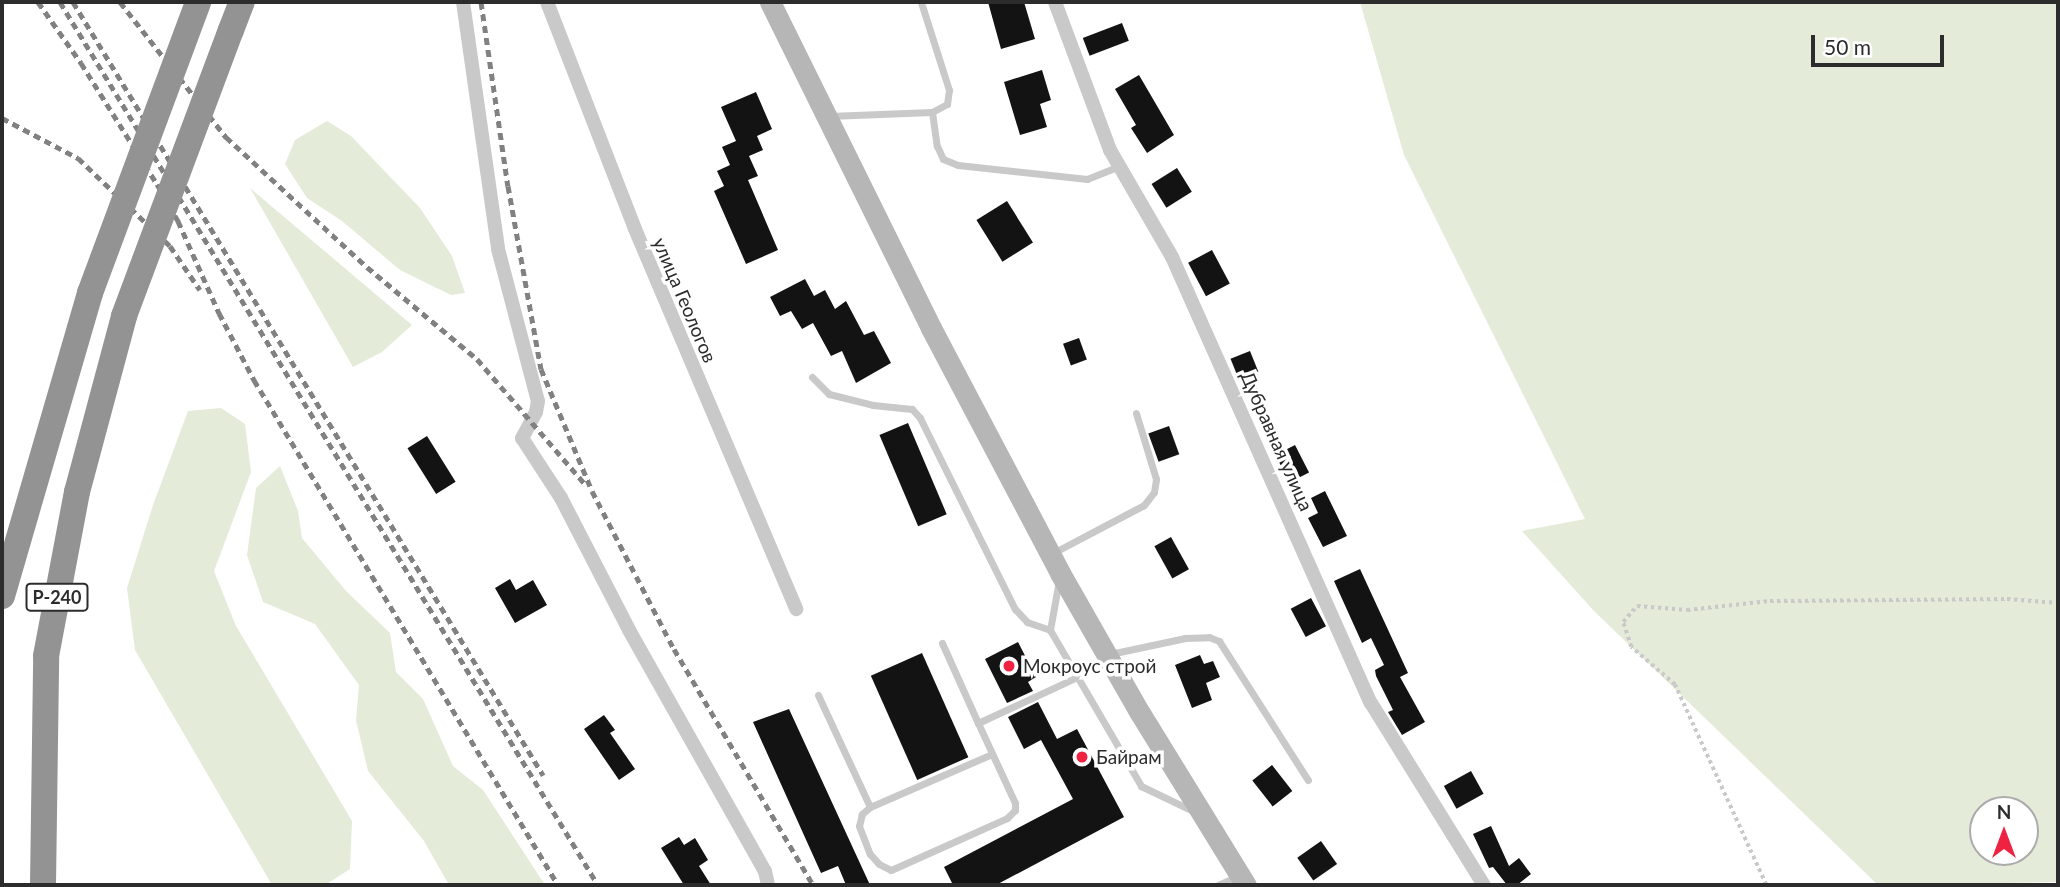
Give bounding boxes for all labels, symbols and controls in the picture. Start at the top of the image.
scale bar [1815,21,1948,65]
text: 50 m [1824,34,1871,59]
street label: улица Геологов [648,234,722,366]
street label: Дубравная улица [1236,368,1318,514]
road number: Р-240 [25,582,88,612]
place label: Мокроус строй [1023,655,1157,677]
marker: Мокроус строй [1001,658,1017,674]
place label: Байрам [1096,746,1162,768]
marker: Байрам [1074,749,1090,765]
north arrow [1969,796,2039,866]
text: N [1997,800,2011,823]

